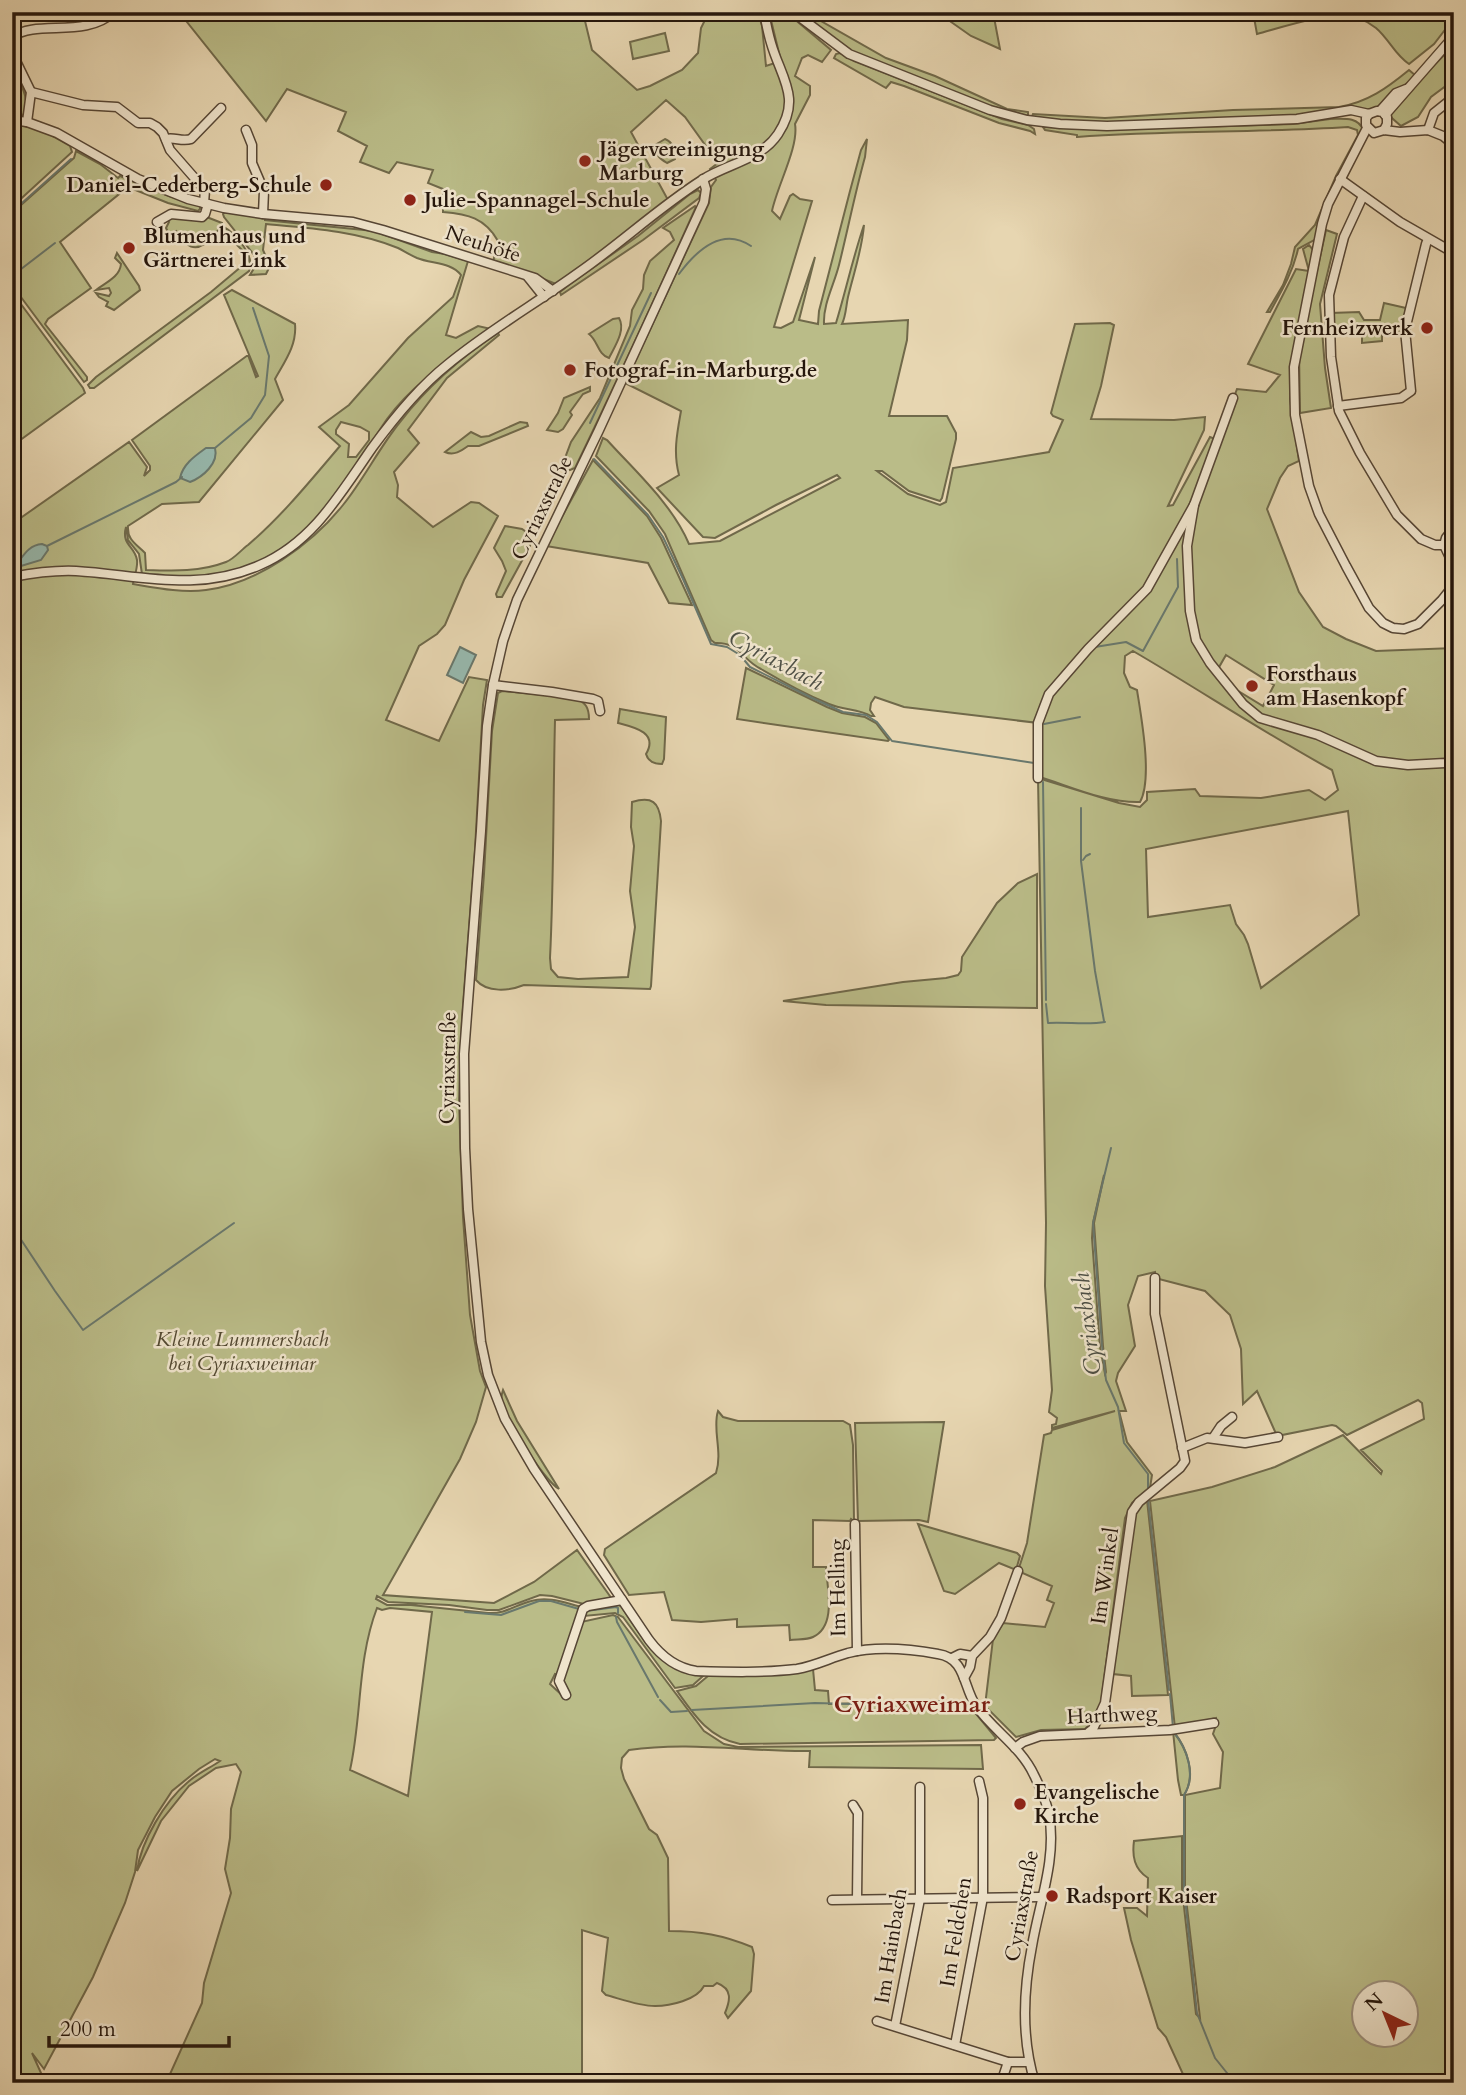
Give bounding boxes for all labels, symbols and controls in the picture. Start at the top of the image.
place label: Jägervereinigung Marburg [596,135,765,188]
marker: Jägervereinigung Marburg [577,153,593,169]
place label: Daniel-Cederberg-Schule [66,171,312,200]
marker: Daniel-Cederberg-Schule [318,177,334,193]
place label: Julie-Spannagel-Schule [421,186,650,215]
marker: Julie-Spannagel-Schule [402,192,418,208]
street label: Neuhöfe [442,218,524,270]
place label: Blumenhaus und Gärtnerei Link [143,222,306,275]
marker: Blumenhaus und Gärtnerei Link [121,240,137,256]
place label: Fernheizwerk [1282,314,1413,343]
marker: Fernheizwerk [1419,320,1435,336]
place label: Fotograf-in-Marburg.de [584,356,817,385]
marker: Fotograf-in-Marburg.de [562,362,578,378]
street label: Cyriaxstraße [504,451,580,565]
water label: Cyriaxbach [723,622,829,698]
place label: Forsthaus am Hasenkopf [1266,660,1407,713]
marker: Forsthaus am Hasenkopf [1244,678,1260,694]
street label: Cyriaxstraße [433,1011,463,1125]
water label: Cyriaxbach [1065,1271,1109,1377]
park label: Kleine Lummersbach bei Cyriaxweimar [155,1325,329,1378]
street label: Im Winkel [1084,1526,1126,1626]
street label: Im Helling [823,1539,853,1637]
district label: Cyriaxweimar [834,1688,991,1721]
street label: Harthweg [1066,1698,1158,1732]
place label: Evangelische Kirche [1034,1778,1160,1831]
marker: Evangelische Kirche [1012,1796,1028,1812]
street label: Cyriaxstraße [998,1848,1046,1964]
street label: Im Feldchen [933,1875,979,1989]
place label: Radsport Kaiser [1066,1882,1218,1911]
street label: Im Hainbach [868,1886,915,2006]
marker: Radsport Kaiser [1044,1888,1060,1904]
north arrow [1350,1980,1420,2050]
text: N [1359,1987,1389,2017]
scale bar [49,2004,229,2048]
text: 200 m [60,2015,116,2044]

